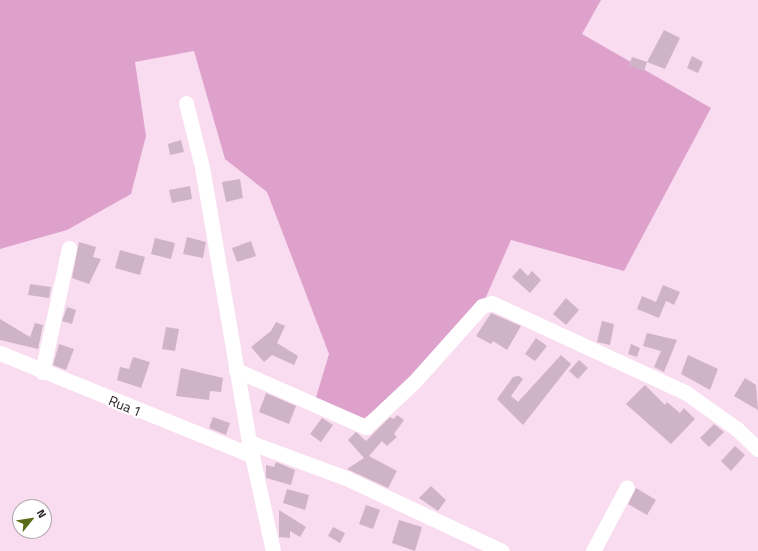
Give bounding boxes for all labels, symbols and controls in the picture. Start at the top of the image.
street label: Rua 1 [106,392,144,420]
north arrow [12,499,52,539]
text: N [33,506,50,521]

